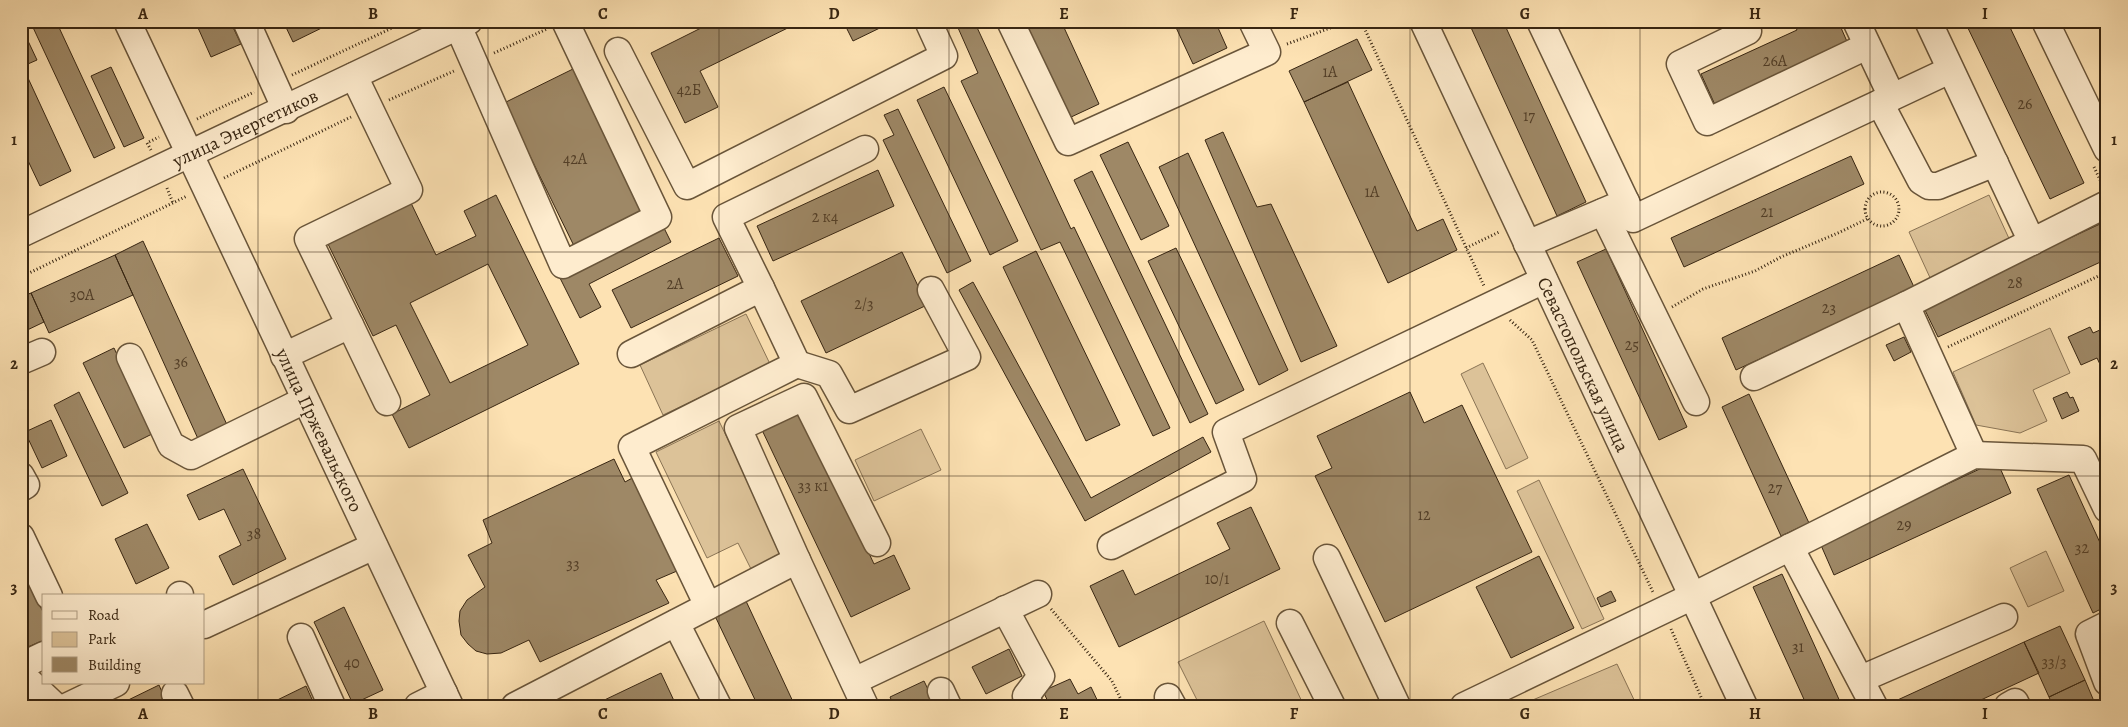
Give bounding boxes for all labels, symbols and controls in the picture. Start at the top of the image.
text: A [137,3,149,25]
text: B [368,3,378,25]
text: C [598,3,608,25]
text: D [828,3,840,25]
text: E [1059,3,1069,25]
text: F [1290,3,1299,25]
text: G [1520,3,1530,25]
text: H [1749,3,1761,25]
text: I [1982,3,1988,25]
house number: 26А [1763,50,1788,72]
house number: 1А [1323,61,1338,83]
house number: 42Б [677,79,701,101]
street label: улица Энергетиков [168,83,322,175]
house number: 26 [2018,93,2033,115]
house number: 17 [1523,105,1535,127]
text: 1 [11,129,17,151]
text: 1 [2111,129,2117,151]
house number: 42А [563,148,588,170]
house number: 1А [1365,181,1380,203]
house number: 21 [1760,201,1774,223]
house number: 2 к4 [812,206,838,228]
house number: 28 [2007,272,2023,294]
house number: 2А [667,273,684,295]
street label: Севастопольская улица [1531,273,1635,457]
house number: 30А [70,284,95,306]
house number: 2/3 [854,293,874,315]
house number: 23 [1822,297,1836,319]
house number: 25 [1625,334,1639,356]
street label: улица Пржевальского [269,343,369,517]
house number: 36 [174,351,188,373]
text: 2 [10,353,18,375]
text: 2 [2110,353,2118,375]
house number: 33 к1 [798,475,829,497]
house number: 27 [1768,477,1782,499]
house number: 12 [1417,504,1431,526]
house number: 29 [1897,514,1911,536]
house number: 38 [247,523,261,545]
house number: 32 [2075,537,2090,559]
house number: 33 [566,553,580,575]
house number: 10/1 [1205,568,1230,590]
text: 3 [11,577,18,599]
text: 3 [2111,577,2118,599]
legend [42,594,205,684]
text: Road [88,605,120,625]
text: Park [88,629,117,649]
house number: 31 [1792,636,1805,658]
house number: 33/3 [2041,651,2067,673]
house number: 40 [344,652,360,674]
text: Building [88,655,141,675]
text: A [137,703,149,725]
text: B [368,703,378,725]
text: C [598,703,608,725]
text: D [828,703,840,725]
text: E [1059,703,1069,725]
text: F [1290,703,1299,725]
text: G [1520,703,1530,725]
text: H [1749,703,1761,725]
text: I [1982,703,1988,725]

